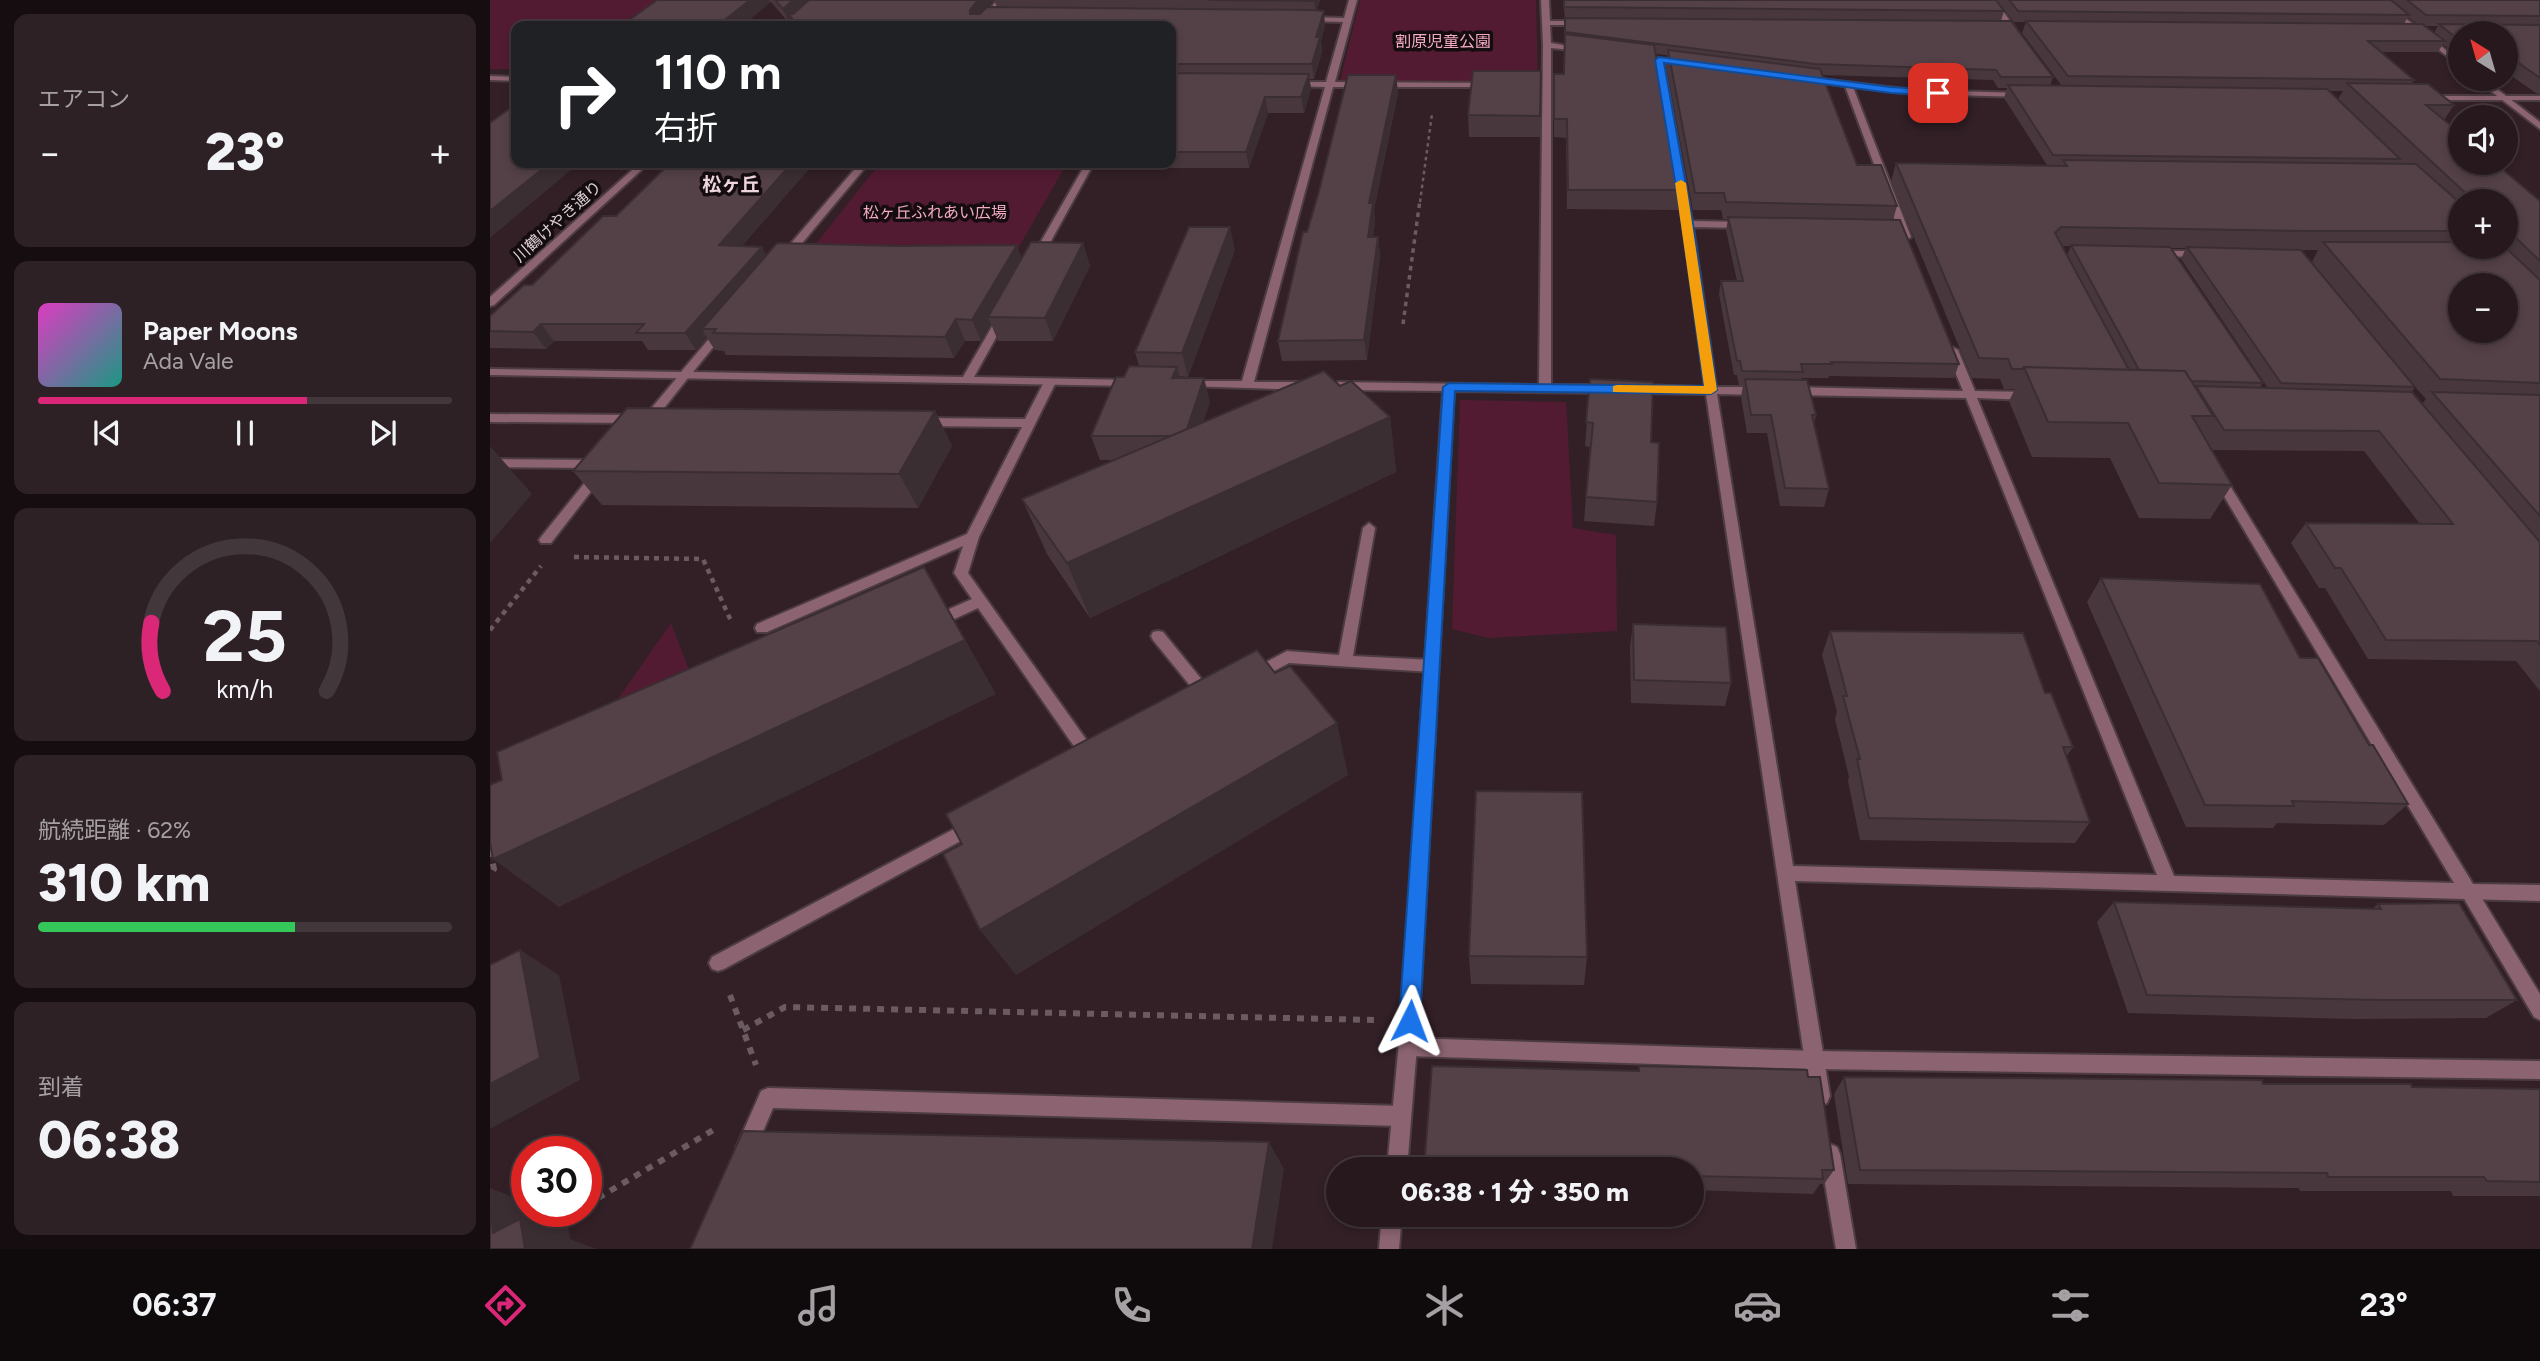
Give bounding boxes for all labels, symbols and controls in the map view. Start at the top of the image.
north arrow [2448,21,2518,91]
map controls [2448,21,2518,343]
park label: 割原児童公園 [1395,32,1491,51]
text: 110 m [654,42,782,101]
icon: right [539,49,630,140]
pin [1908,63,1968,123]
icon: arrive [1919,74,1957,112]
text: エアコン [38,85,130,113]
button: sound [2448,105,2518,175]
text: 右折 [654,109,718,147]
text: 23° [205,121,285,183]
text: − [38,130,62,176]
text: + [428,130,452,176]
district label: 松ヶ丘 [702,173,760,196]
street label: 川鶴けやき通り [509,177,605,266]
button: + [2448,189,2518,259]
park label: 松ヶ丘ふれあい広場 [863,203,1007,222]
button: − [2448,273,2518,343]
text: Paper Moons [143,315,298,347]
text: Ada Vale [143,347,234,375]
icon: previous [88,414,126,452]
icon: pause [226,414,264,452]
icon: next [364,414,402,452]
text: 25 [203,592,287,679]
text: km/h [216,673,274,703]
text: 航続距離 · 62% [38,816,191,844]
text: 310 km [38,852,210,914]
position arrow [1373,984,1447,1058]
text: 到着 [38,1073,84,1101]
text: 06:38 [38,1109,180,1171]
speed limit sign: 30 [511,1136,602,1227]
text: 06:38 · 1 分 · 350 m [1401,1176,1629,1208]
icon: directions [481,1281,530,1330]
icon: music [794,1281,843,1330]
icon: phone [1107,1281,1156,1330]
icon: climate [1420,1281,1469,1330]
icon: car [1733,1281,1782,1330]
icon: filters [2046,1281,2095,1330]
text: 06:37 [132,1286,217,1324]
text: 23° [2359,1286,2408,1324]

